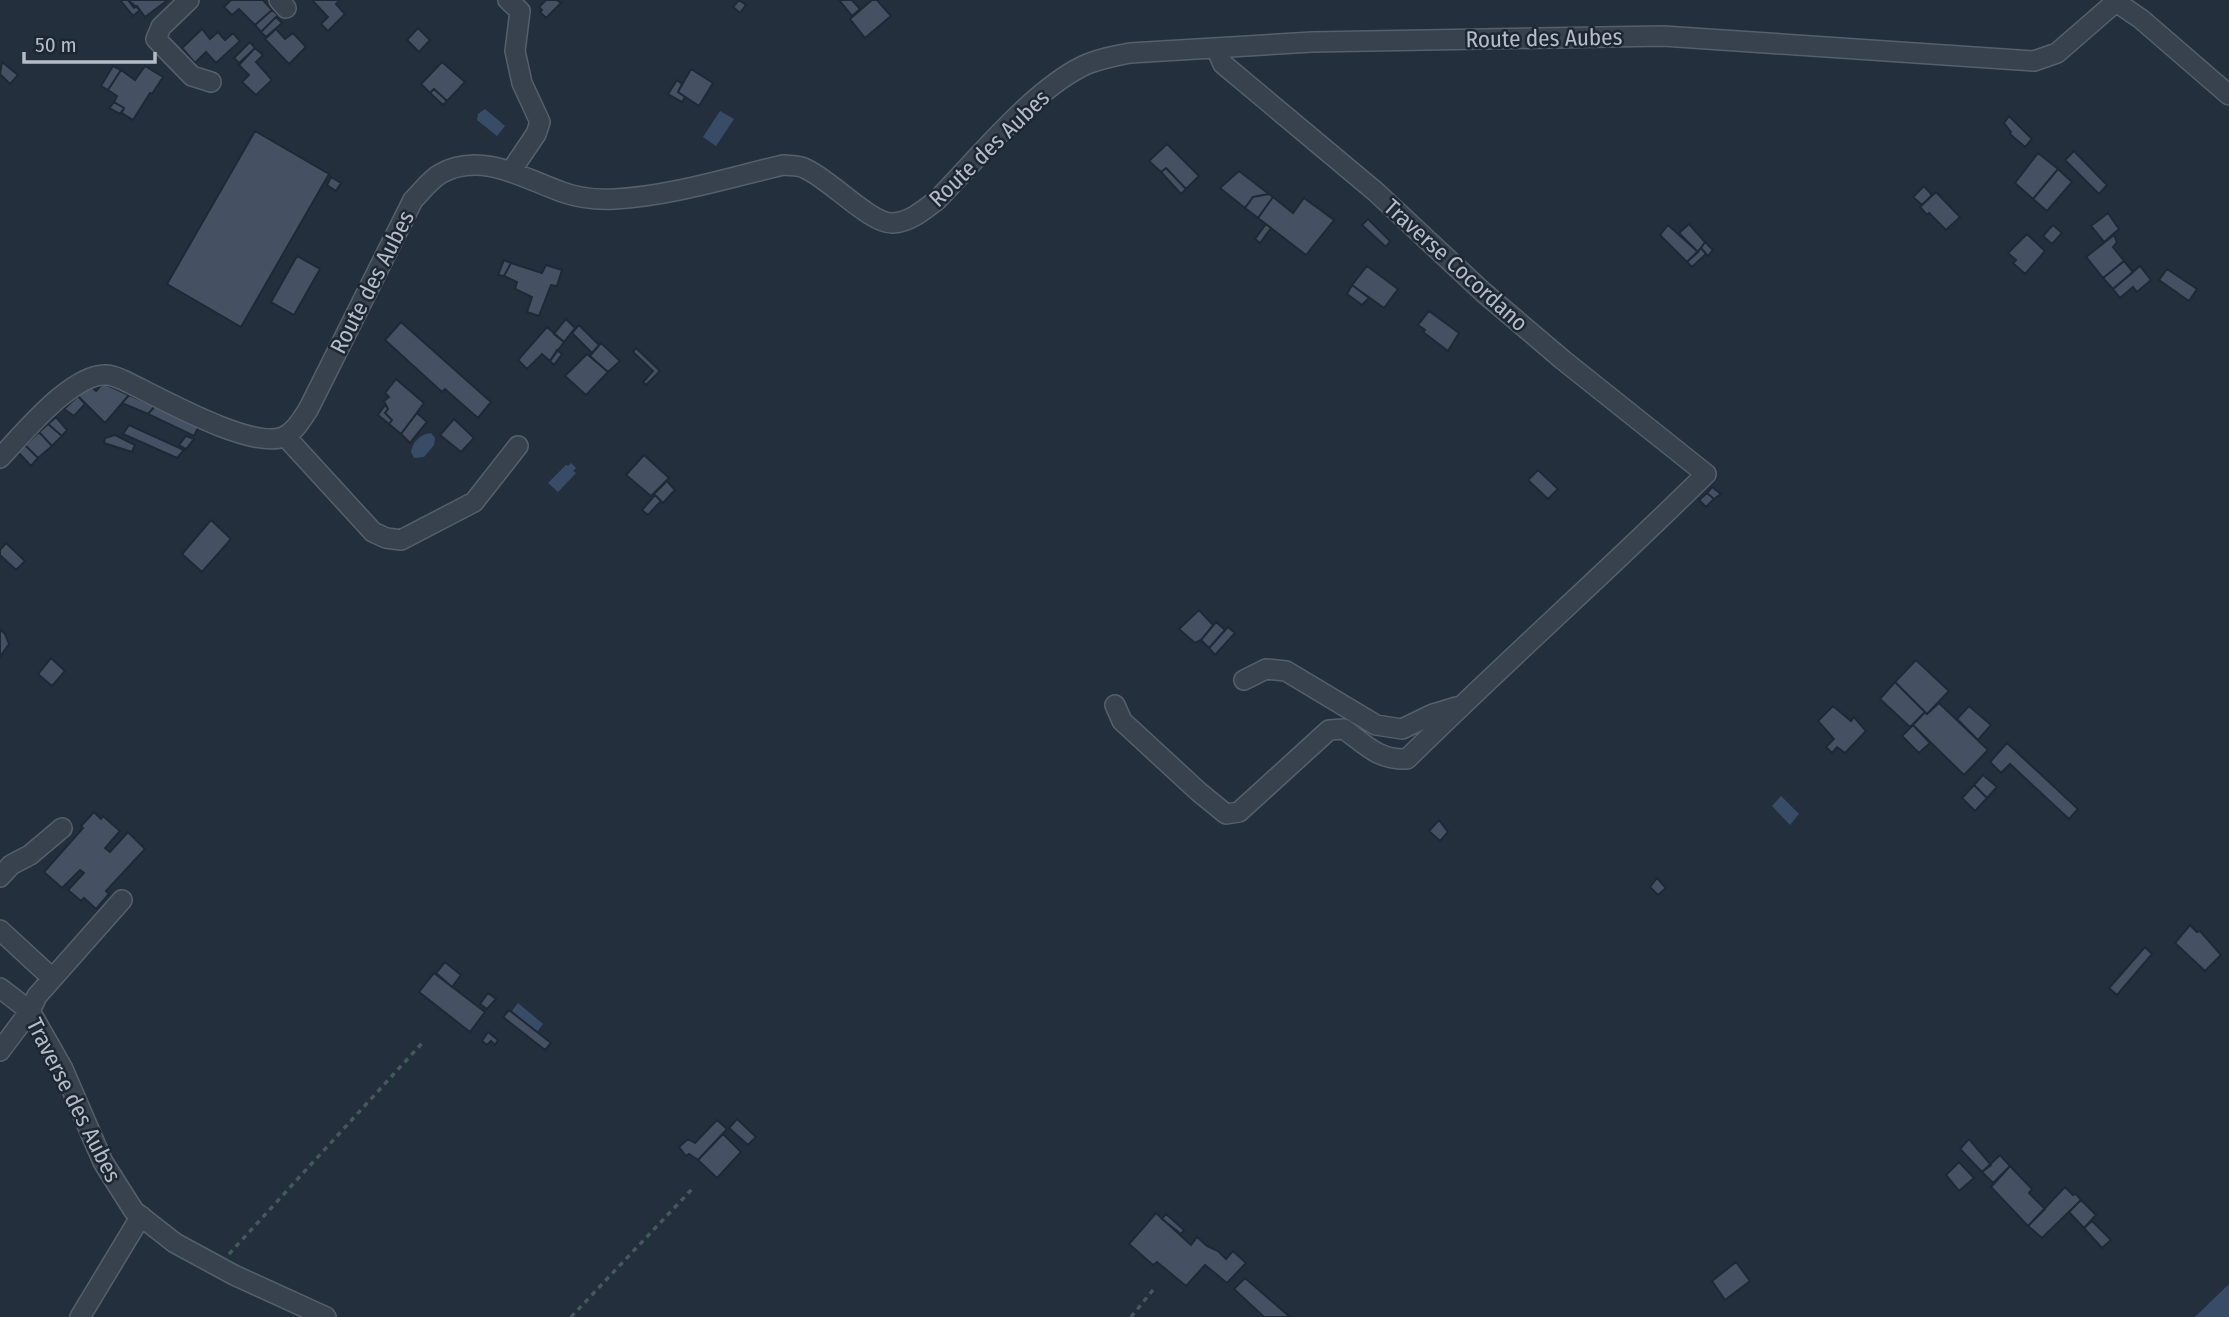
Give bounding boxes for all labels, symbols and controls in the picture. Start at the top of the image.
scale bar [24,21,156,65]
street label: Route des Aubes [1465,23,1623,53]
text: 50 m [35,32,77,58]
street label: Route des Aubes [923,83,1055,213]
street label: Traverse Cocordano [1378,193,1534,337]
street label: Route des Aubes [324,206,420,358]
street label: Traverse des Aubes [21,1013,128,1187]

